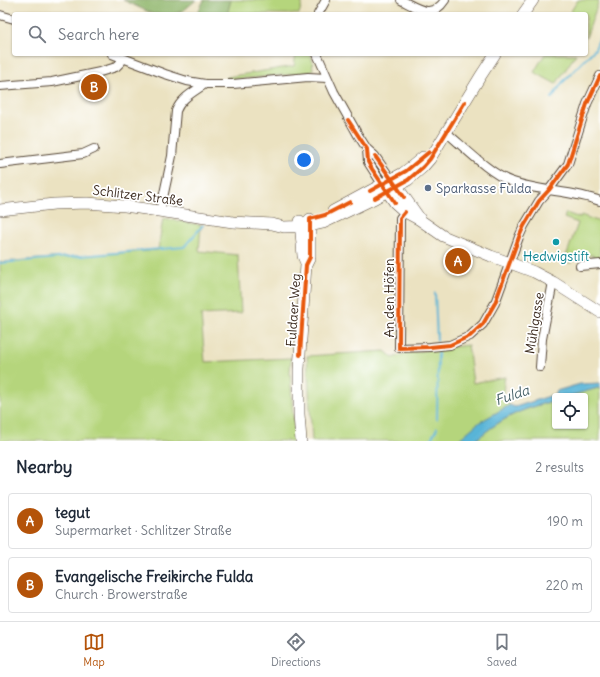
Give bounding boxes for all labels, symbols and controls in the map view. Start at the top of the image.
search box [12,12,588,56]
icon: search [26,23,48,45]
text: Search here [58,25,139,44]
pin: B [81,72,107,102]
your location [294,150,314,170]
place label: Sparkasse Fulda [436,180,532,197]
street label: Schlitzer Straße [92,182,184,209]
marker: Sparkasse Fulda [423,183,433,193]
marker: Hedwigstift [551,237,561,247]
pin: A [445,246,471,276]
place label: Hedwigstift [523,248,590,265]
street label: An den Höfen [381,258,398,338]
street label: Fuldaer Weg [282,273,305,347]
street label: Mühlgasse [521,291,548,355]
water label: Fulda [493,380,532,409]
map controls [552,393,588,429]
button: locate [552,393,588,429]
text: Nearby [16,456,72,478]
text: 2 results [535,459,584,476]
text: tegut [55,503,90,522]
text: A [26,513,34,530]
text: 190 m [547,513,583,530]
text: Supermarket · Schlitzer Straße [55,522,232,539]
text: Evangelische Freikirche Fulda [55,567,253,586]
text: B [26,577,34,594]
text: 220 m [546,577,583,594]
text: Church · Browerstraße [55,586,187,603]
tab: Map [83,631,105,669]
tab: Directions [271,631,321,669]
tab: Saved [487,631,517,669]

